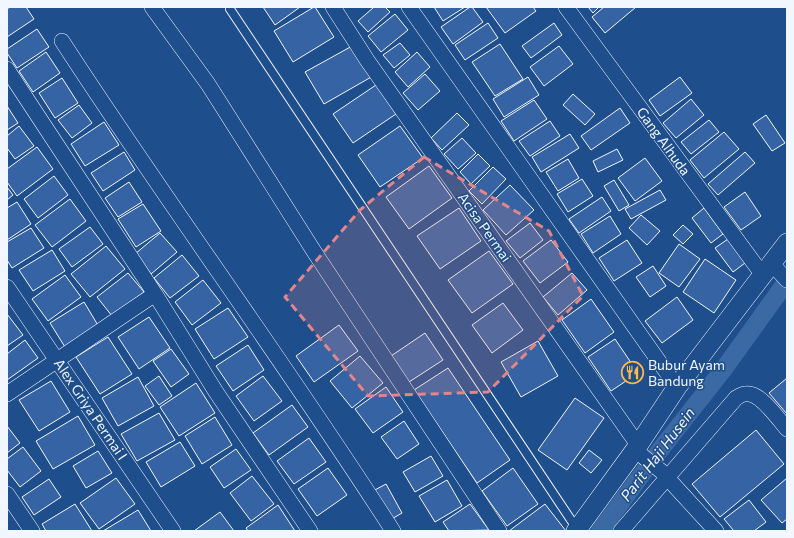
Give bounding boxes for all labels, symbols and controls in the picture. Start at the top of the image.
street label: Gang Alhuda [634,104,694,178]
street label: Acisa Permai [455,189,515,265]
street label: Alex Griya Permai I [51,355,131,463]
place label: Bubur Ayam Bandung [648,356,725,389]
restaurant icon: Bubur Ayam Bandung [619,359,645,385]
water label: Parit Haji Husein [616,404,698,504]

